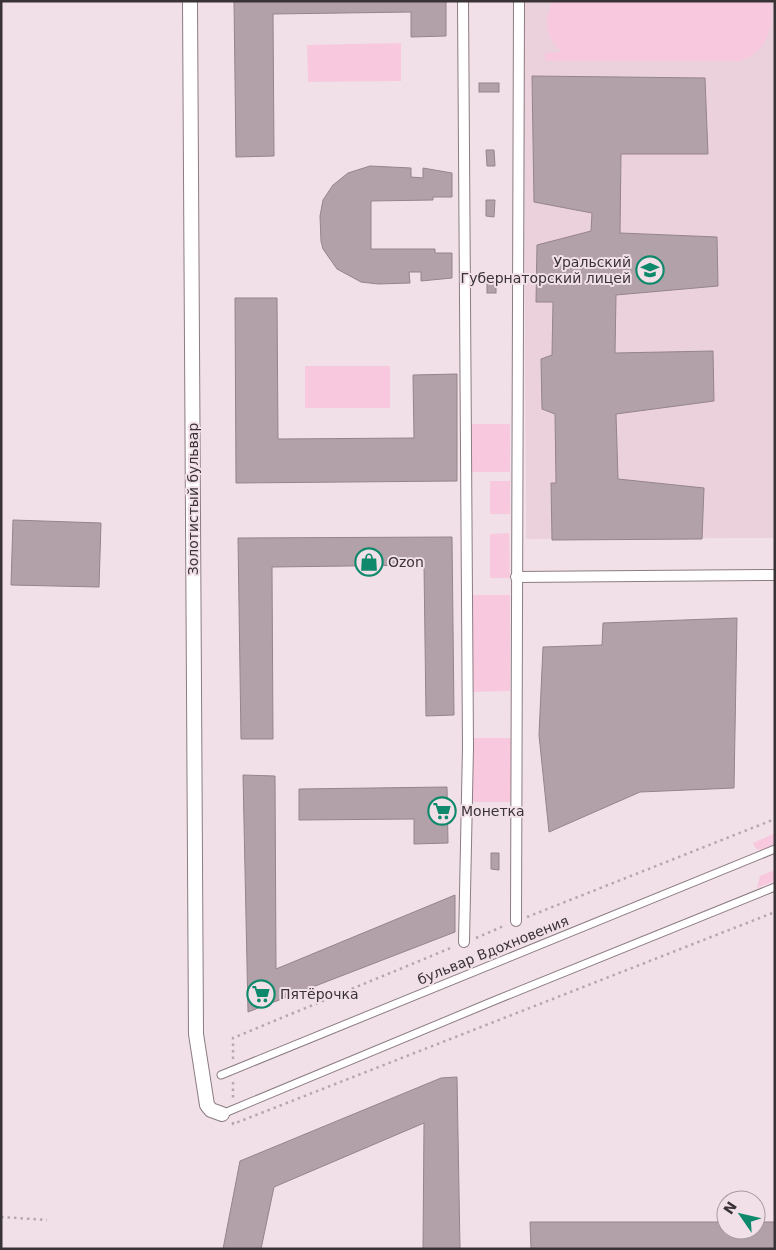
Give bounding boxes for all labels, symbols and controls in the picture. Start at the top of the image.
place label: Уральский Губернаторский лицей [461,254,631,286]
school or university icon: Уральский Губернаторский лицей [635,255,665,285]
street label: Золотистый бульвар [185,423,201,575]
shop icon: Ozon [354,547,384,577]
place label: Ozon [388,554,424,570]
supermarket icon: Монетка [427,796,457,826]
place label: Монетка [461,803,525,819]
street label: бульвар Вдохновения [415,912,571,988]
supermarket icon: Пятёрочка [246,979,276,1009]
place label: Пятёрочка [280,986,358,1002]
north arrow [716,1190,766,1240]
text: N [720,1198,740,1217]

